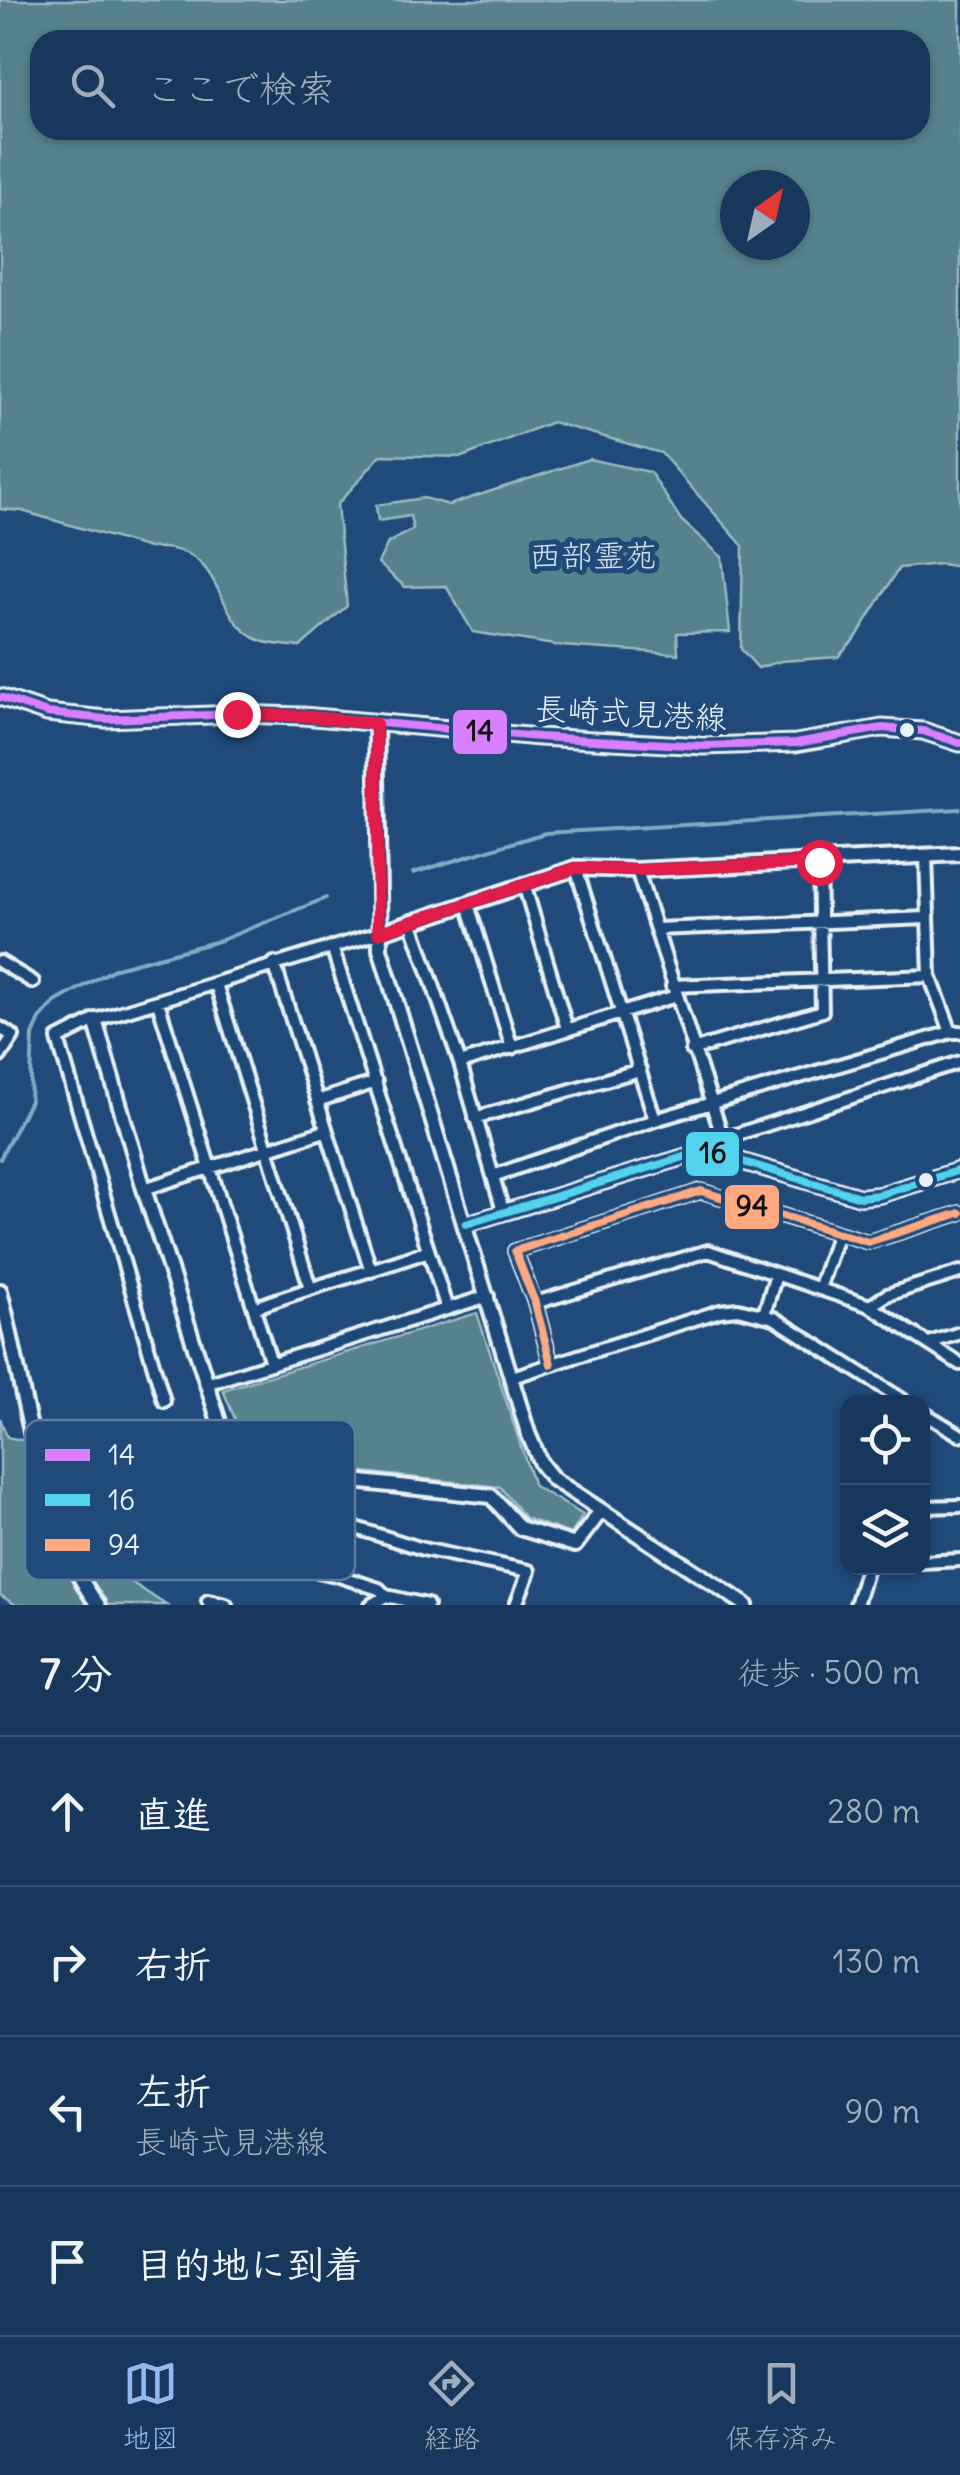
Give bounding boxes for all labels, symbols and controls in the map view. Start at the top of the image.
search box [30,30,930,140]
icon: search [65,58,120,113]
text: ここで検索 [145,65,335,112]
north arrow [720,170,810,260]
park label: 西部霊苑 [529,535,657,576]
street label: 長崎式見港線 [534,688,728,738]
route end [215,692,261,738]
line badge: 14 [451,708,509,756]
text: 14 [466,713,494,749]
unlabelled marker [897,720,917,740]
route start [797,840,843,886]
line badge: 16 [684,1130,741,1178]
text: 16 [699,1135,727,1171]
unlabelled marker [916,1170,936,1190]
line badge: 94 [723,1183,781,1231]
text: 94 [736,1188,768,1224]
map controls [840,1395,930,1575]
button: locate [840,1395,930,1485]
legend [25,1420,355,1580]
text: 14 [108,1437,135,1473]
text: 16 [108,1482,135,1518]
button: layers [840,1485,930,1575]
text: 94 [108,1527,140,1563]
text: 7 分 [40,1648,113,1700]
text: 徒歩 · 500 m [737,1652,920,1693]
icon: ahead [40,1784,95,1839]
text: 直進 [135,1791,211,1838]
text: 280 m [827,1791,920,1832]
icon: right [40,1934,95,1989]
text: 右折 [135,1941,211,1988]
text: 130 m [832,1941,920,1982]
text: 左折 [135,2068,211,2115]
icon: left [40,2084,95,2139]
text: 90 m [845,2091,920,2132]
text: 長崎式見港線 [135,2121,327,2162]
icon: arrive [40,2234,95,2289]
text: 目的地に到着 [135,2241,363,2288]
tab: 地図 [123,2356,179,2456]
tab: 経路 [424,2356,480,2456]
tab: 保存済み [725,2356,837,2456]

